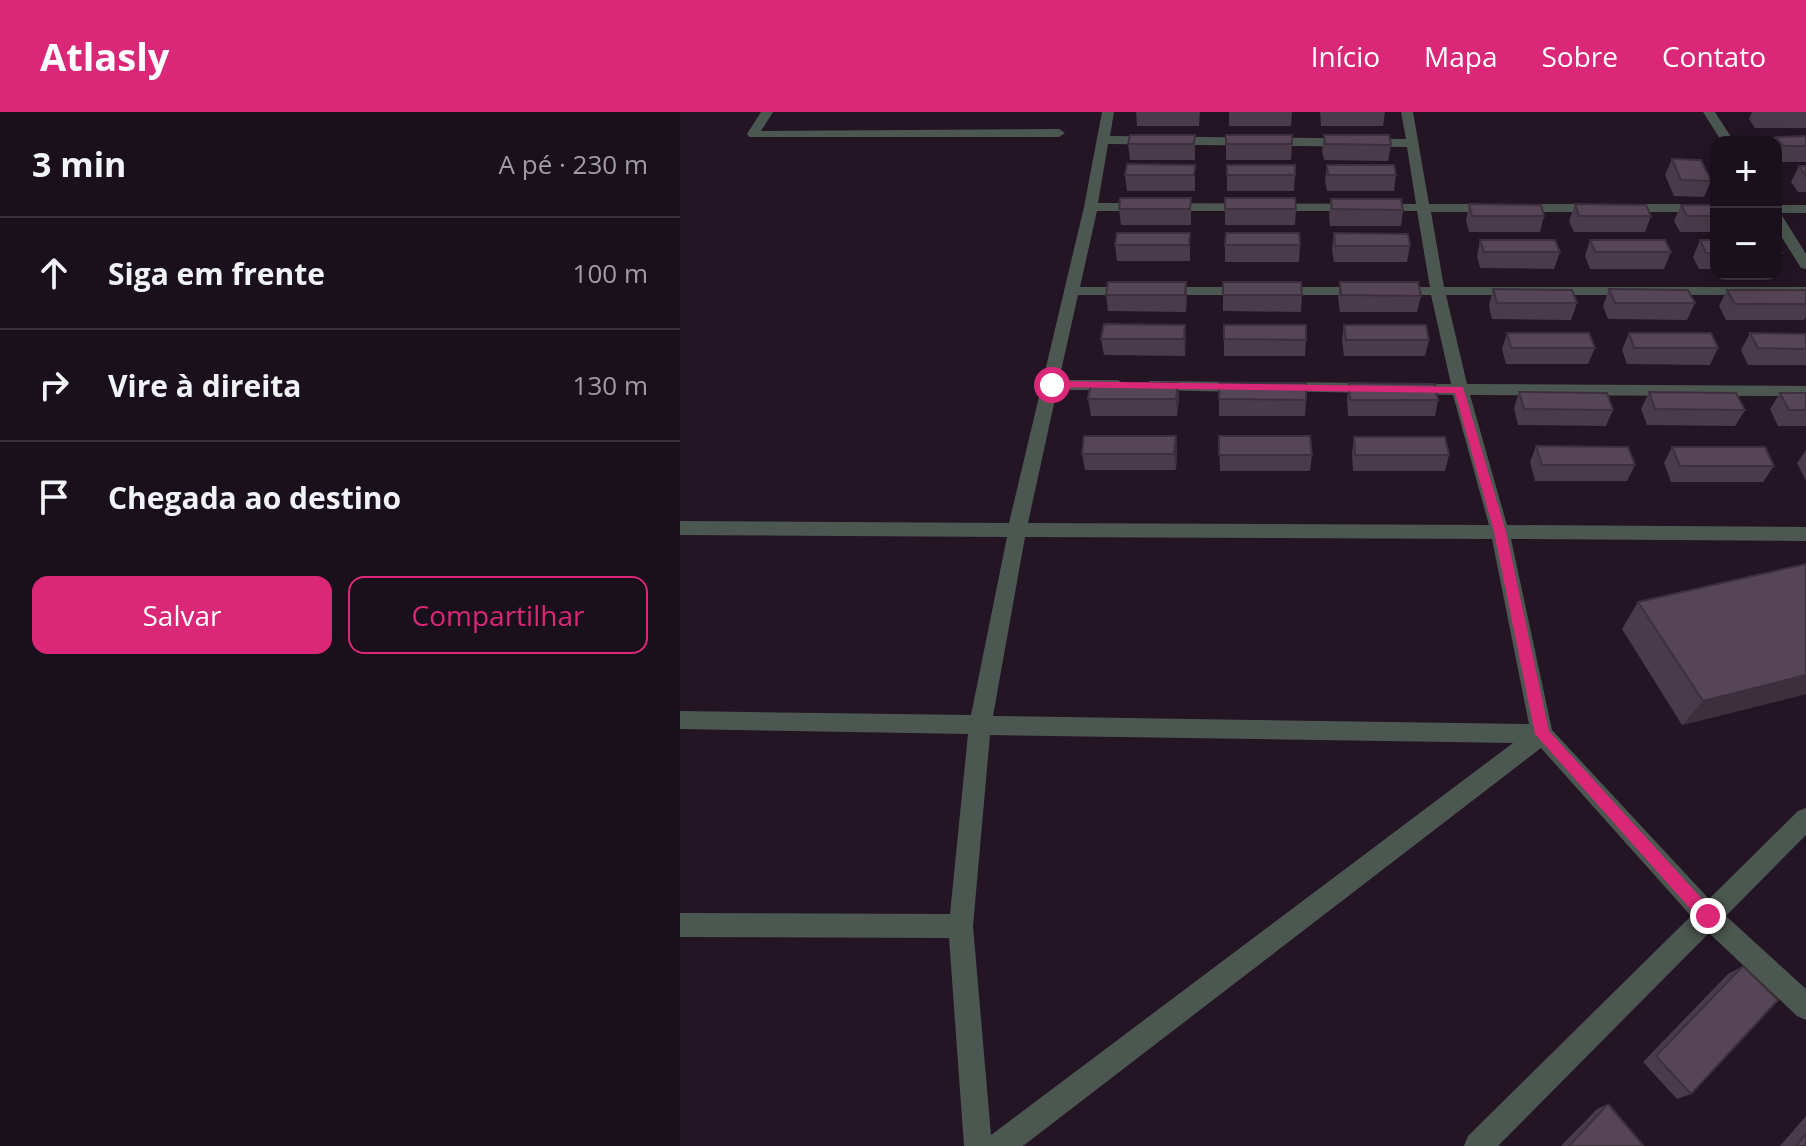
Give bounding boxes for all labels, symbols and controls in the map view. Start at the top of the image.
text: Atlasly [40,30,169,82]
text: Início [1311,37,1380,75]
text: Mapa [1424,37,1497,75]
text: Sobre [1541,37,1618,75]
text: Contato [1662,37,1766,75]
map controls [1710,136,1782,280]
button: + [1710,136,1782,208]
text: 3 min [32,141,126,187]
text: A pé · 230 m [499,146,648,182]
button: − [1710,208,1782,280]
icon: ahead [32,251,76,295]
text: Siga em frente [108,253,325,294]
text: 100 m [573,255,648,291]
icon: right [32,363,76,407]
text: Vire à direita [108,365,302,406]
text: 130 m [573,367,648,403]
route start [1034,367,1070,403]
icon: arrive [32,475,76,519]
text: Chegada ao destino [108,477,401,518]
button: Salvar [32,576,332,654]
button: Compartilhar [348,576,648,654]
route end [1690,898,1726,934]

